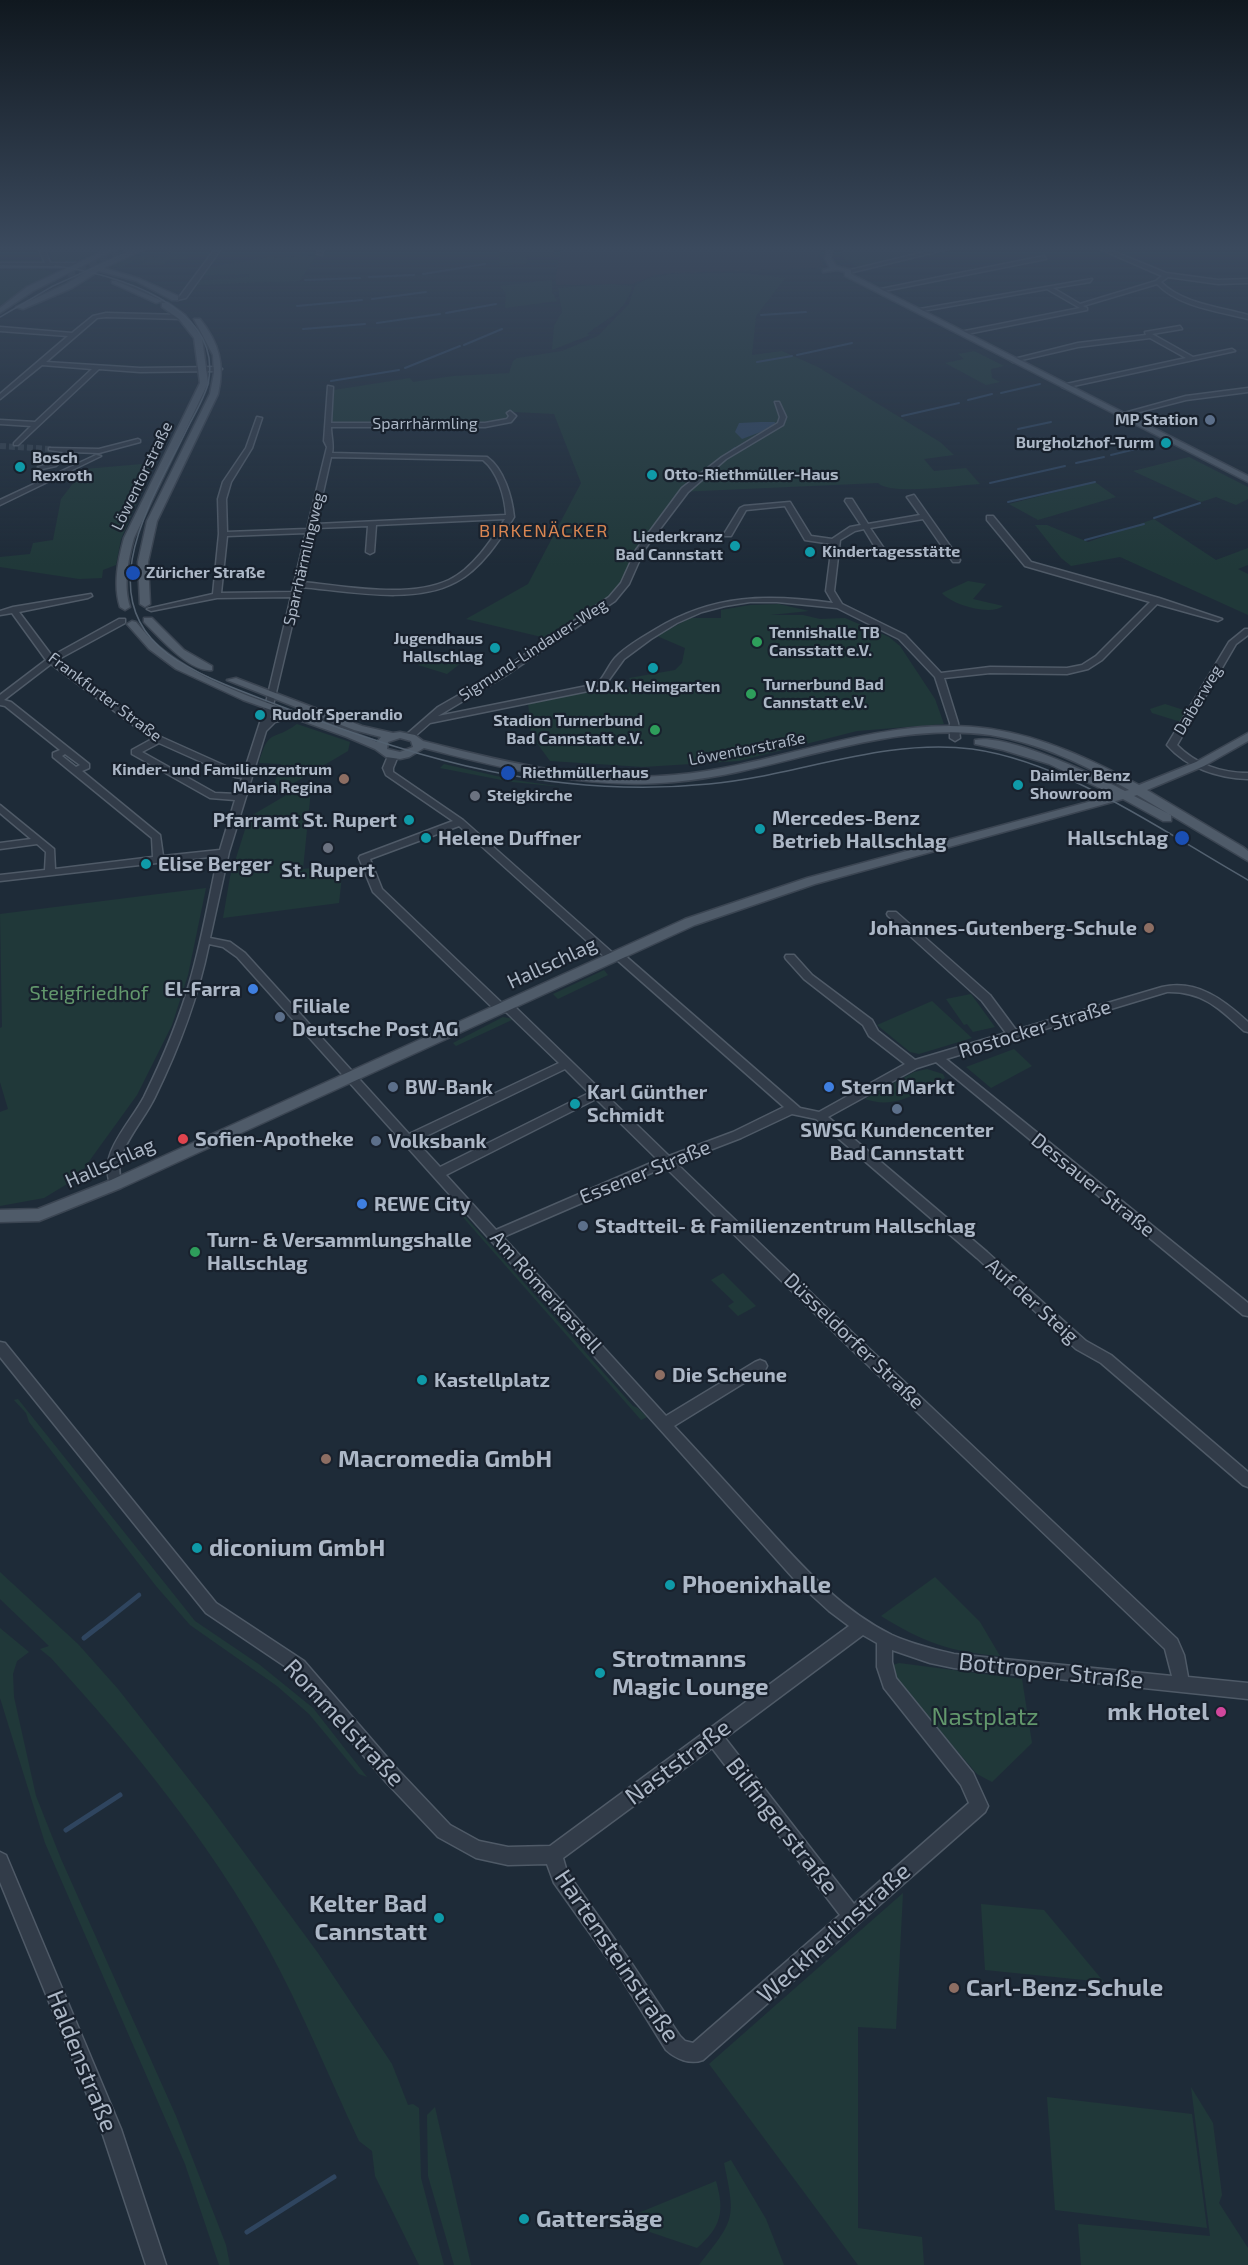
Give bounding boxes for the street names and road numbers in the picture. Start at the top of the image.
street label: Sparrhärmling [372,414,478,434]
street label: Löwentorstraße [107,418,177,534]
street label: Sparrhärmlingweg [279,491,329,627]
street label: Sigmund-Lindauer-Weg [455,595,611,705]
street label: Frankfurter Straße [45,648,165,746]
street label: Daiberweg [1170,662,1226,738]
street label: Löwentorstraße [687,728,807,770]
street label: Hallschlag [503,932,601,994]
street label: Rostocker Straße [956,994,1114,1064]
street label: Dessauer Straße [1026,1128,1160,1242]
street label: Hallschlag [61,1133,159,1193]
street label: Essener Straße [576,1135,714,1209]
street label: Am Römerkastell [485,1226,607,1358]
street label: Auf der Steig [981,1253,1083,1349]
street label: Düsseldorfer Straße [779,1268,929,1414]
street label: Bottroper Straße [957,1647,1145,1695]
street label: Rommelstraße [278,1653,410,1793]
street label: Naststraße [620,1713,736,1811]
street label: Bilfingerstraße [720,1752,844,1900]
street label: Weckherlinstraße [752,1857,916,2009]
street label: Hartensteinstraße [549,1864,685,2048]
street label: Haldenstraße [41,1986,123,2136]

